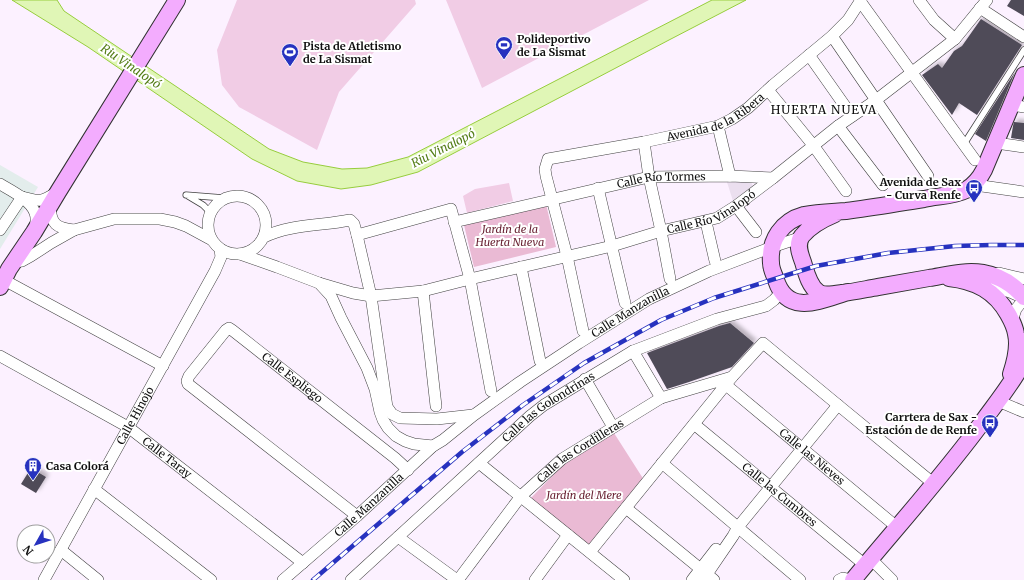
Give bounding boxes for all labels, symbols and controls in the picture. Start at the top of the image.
place label: Polideportivo de La Sismat [517,32,591,59]
sports icon: Polideportivo de La Sismat [494,35,514,60]
place label: Pista de Atletismo de La Sismat [303,39,402,66]
water label: Riu Vinalopó [98,40,164,92]
sports icon: Pista de Atletismo de La Sismat [280,42,300,67]
street label: Avenida de la Ribera [664,90,767,144]
district label: HUERTA NUEVA [771,102,877,117]
water label: Riu Vinalopó [409,125,478,170]
street label: Calle Río Tormes [615,169,706,191]
place label: Avenida de Sax - Curva Renfe [879,175,961,202]
bus stop icon: Avenida de Sax - Curva Renfe [964,178,984,203]
street label: Calle Río Vinalopó [666,187,759,236]
park label: Jardín de la Huerta Nueva [475,222,544,249]
street label: Calle Manzanilla [589,284,671,340]
street label: Calle Espliego [259,349,326,406]
street label: Calle las Golondrinas [499,369,597,445]
street label: Calle Hinojo [113,384,157,447]
place label: Carrtera de Sax - Estación de de Renfe [865,410,977,437]
bus stop icon: Carrtera de Sax - Estación de de Renfe [980,413,1000,438]
street label: Calle las Cordilleras [534,416,626,485]
street label: Calle las Nieves [777,425,848,488]
street label: Calle Taray [140,434,195,481]
building icon: Casa Colorá [23,456,43,481]
place label: Casa Colorá [46,459,109,473]
street label: Calle las Cumbres [739,460,820,530]
street label: Calle Manzanilla [331,470,406,540]
park label: Jardín del Mere [545,488,622,502]
north arrow [16,524,56,564]
text: N [20,542,36,558]

